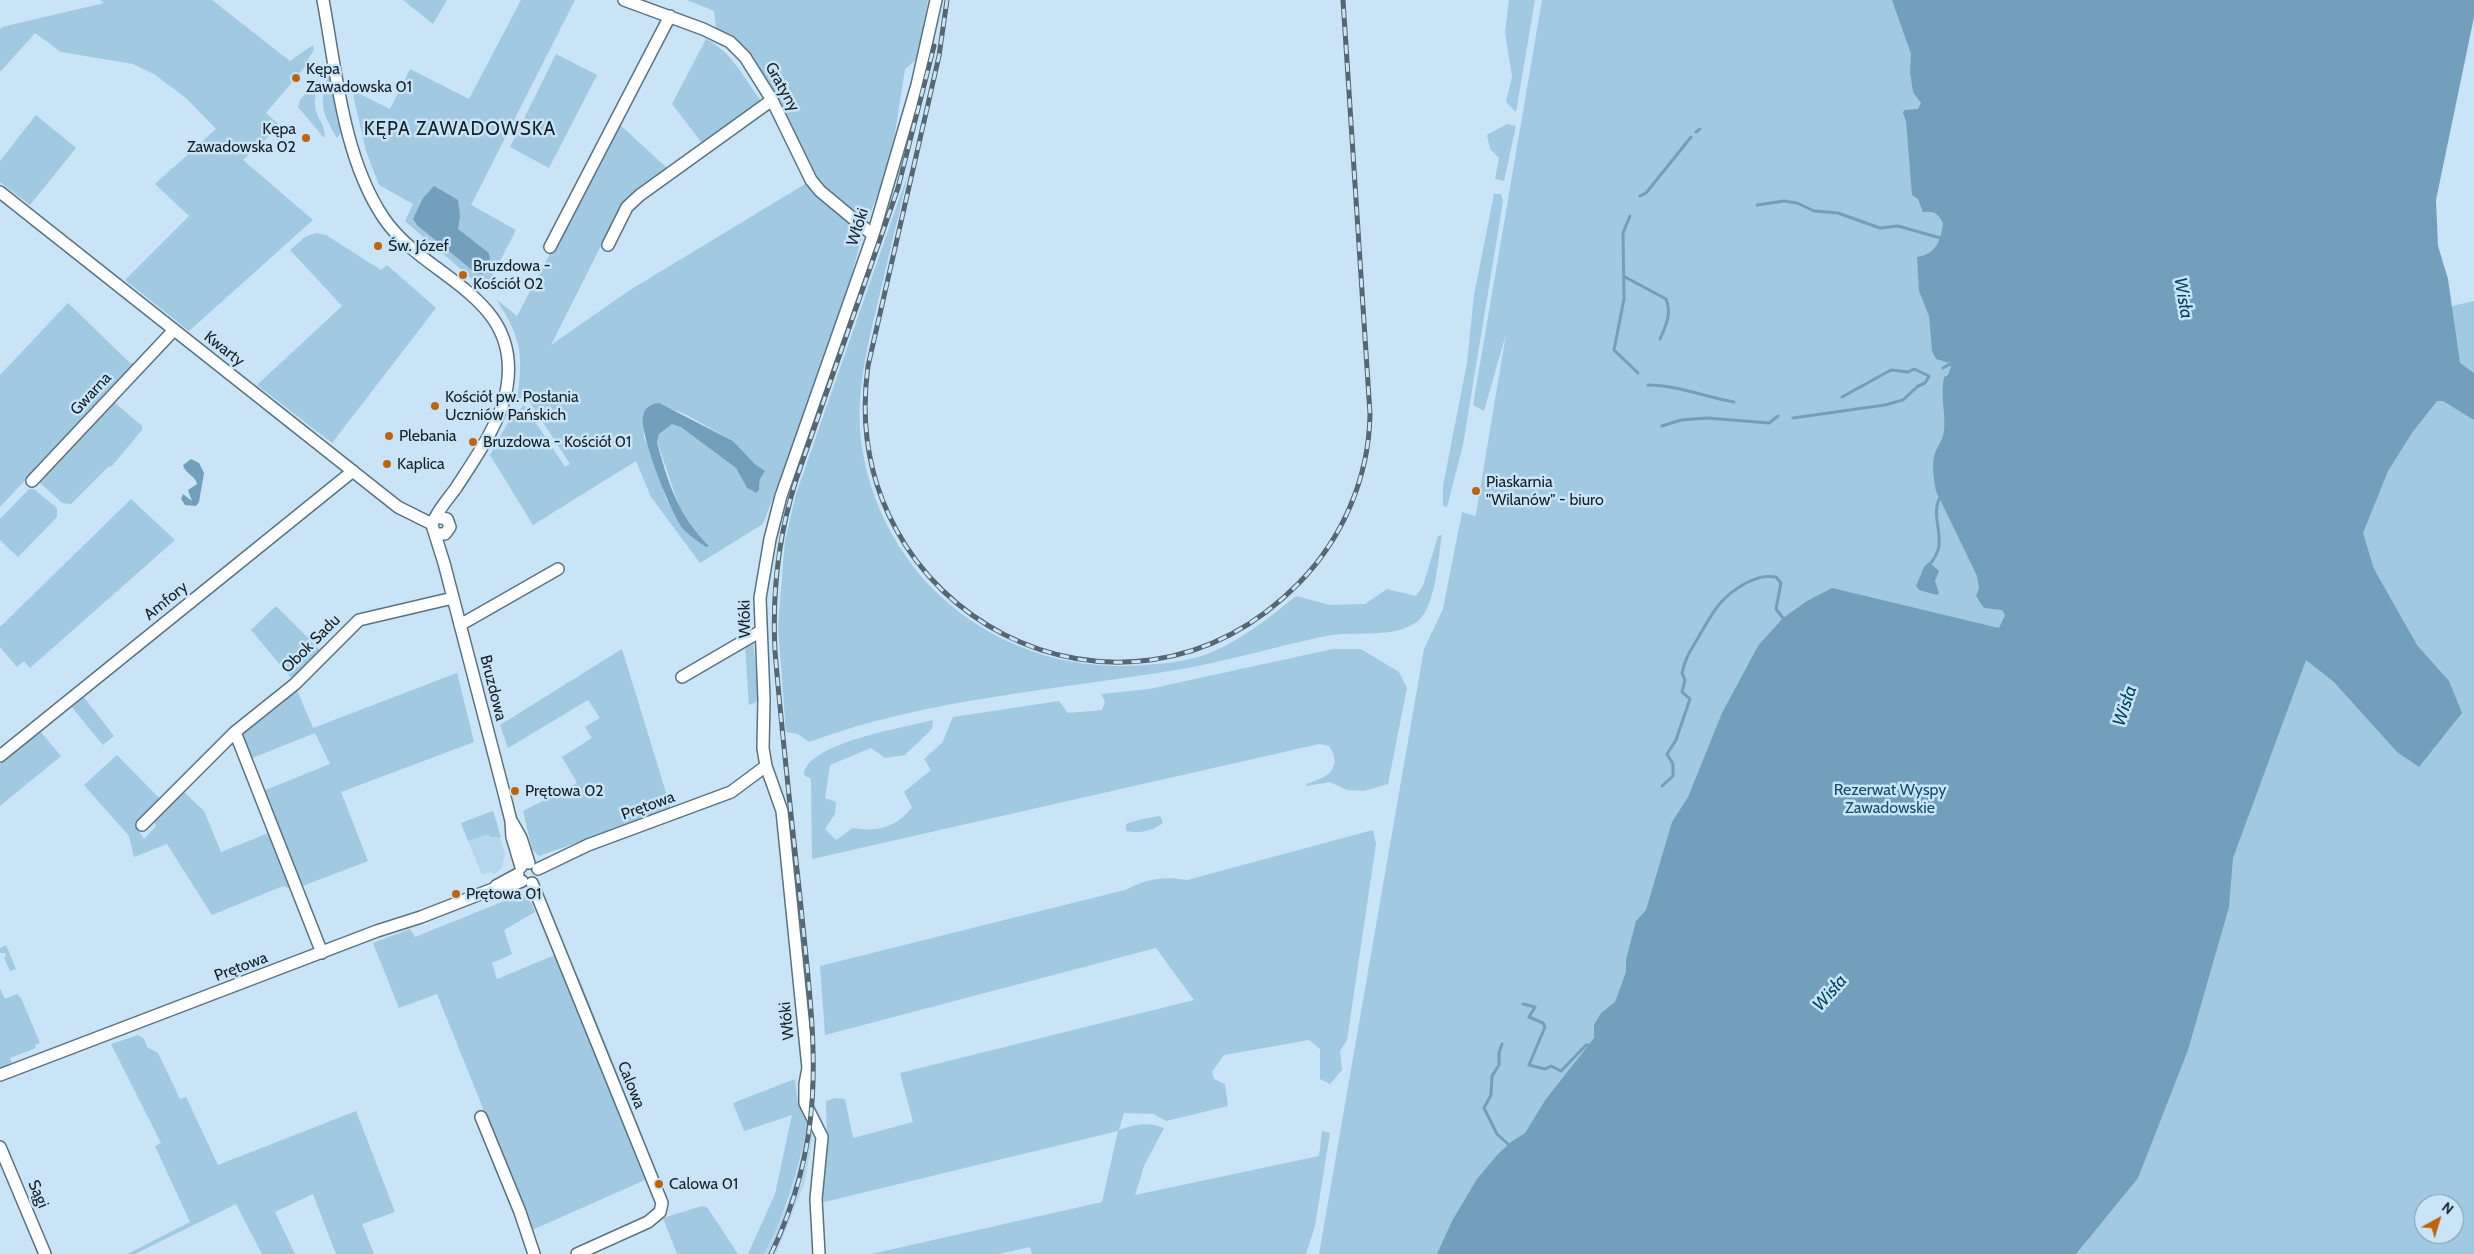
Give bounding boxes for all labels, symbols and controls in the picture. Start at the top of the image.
place label: Kępa Zawadowska 01 [306,59,412,97]
street label: Gratyny [761,59,803,115]
marker: Kępa Zawadowska 01 [290,72,302,84]
district label: KĘPA ZAWADOWSKA [362,118,558,140]
place label: Kępa Zawadowska 02 [187,119,296,157]
marker: Kępa Zawadowska 02 [300,132,312,144]
street label: Włóki [843,206,873,248]
place label: Św. Józef [388,236,449,256]
marker: Św. Józef [372,240,384,252]
place label: Bruzdowa - Kościół 02 [473,256,550,294]
marker: Bruzdowa - Kościół 02 [457,269,469,281]
water label: Wisła [2169,276,2197,320]
street label: Kwarty [200,327,248,371]
street label: Gwarna [66,369,116,419]
place label: Kościół pw. Posłania Uczniów Pańskich [445,387,579,425]
marker: Kościół pw. Posłania Uczniów Pańskich [429,400,441,412]
place label: Plebania [399,426,457,446]
marker: Plebania [383,430,395,442]
place label: Bruzdowa - Kościół 01 [483,432,631,452]
marker: Bruzdowa - Kościół 01 [467,436,479,448]
place label: Kaplica [397,454,445,474]
marker: Kaplica [381,458,393,470]
place label: Piaskarnia "Wilanów" - biuro [1486,472,1604,510]
marker: Piaskarnia "Wilanów" - biuro [1470,485,1482,497]
street label: Amfory [140,578,192,624]
street label: Włóki [735,600,755,638]
street label: Obok Sadu [278,611,344,677]
street label: Bruzdowa [476,653,510,723]
water label: Wisła [2108,683,2142,729]
park label: Rezerwat Wyspy Zawadowskie [1834,780,1946,818]
place label: Prętowa 02 [525,781,604,801]
marker: Prętowa 02 [509,785,521,797]
street label: Prętowa [619,787,677,825]
place label: Prętowa 01 [466,884,542,904]
marker: Prętowa 01 [450,888,462,900]
street label: Prętowa [212,948,270,986]
water label: Wisła [1808,970,1852,1016]
street label: Włóki [775,1001,799,1041]
street label: Calowa [613,1059,649,1111]
place label: Calowa 01 [669,1174,738,1194]
street label: Sągi [24,1177,52,1211]
marker: Calowa 01 [653,1178,665,1190]
north arrow [2414,1194,2464,1244]
text: N [2438,1198,2457,1218]

